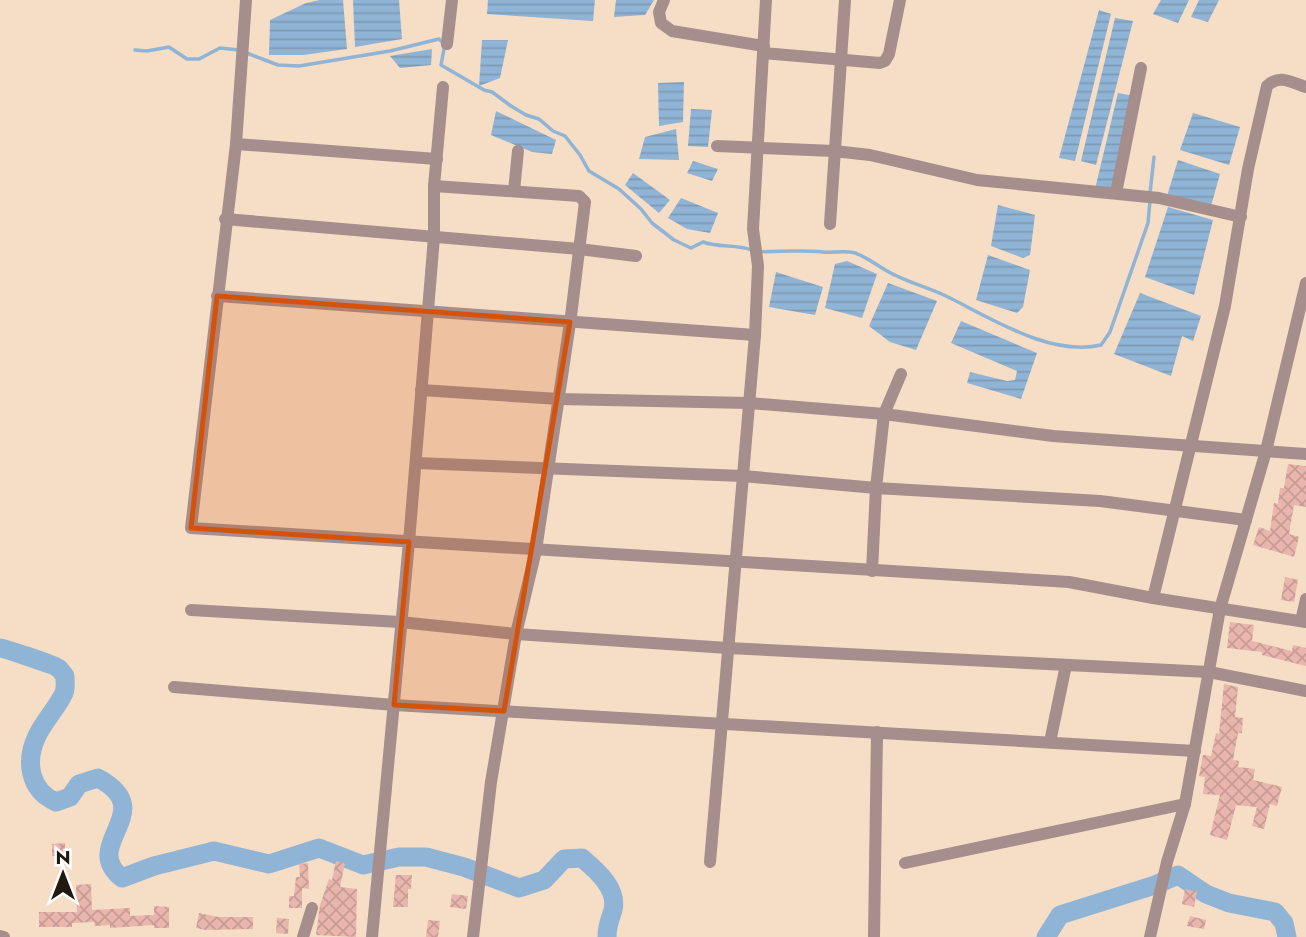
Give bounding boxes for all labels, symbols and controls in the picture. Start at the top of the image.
north arrow [28,839,98,909]
text: N [55,844,71,871]

